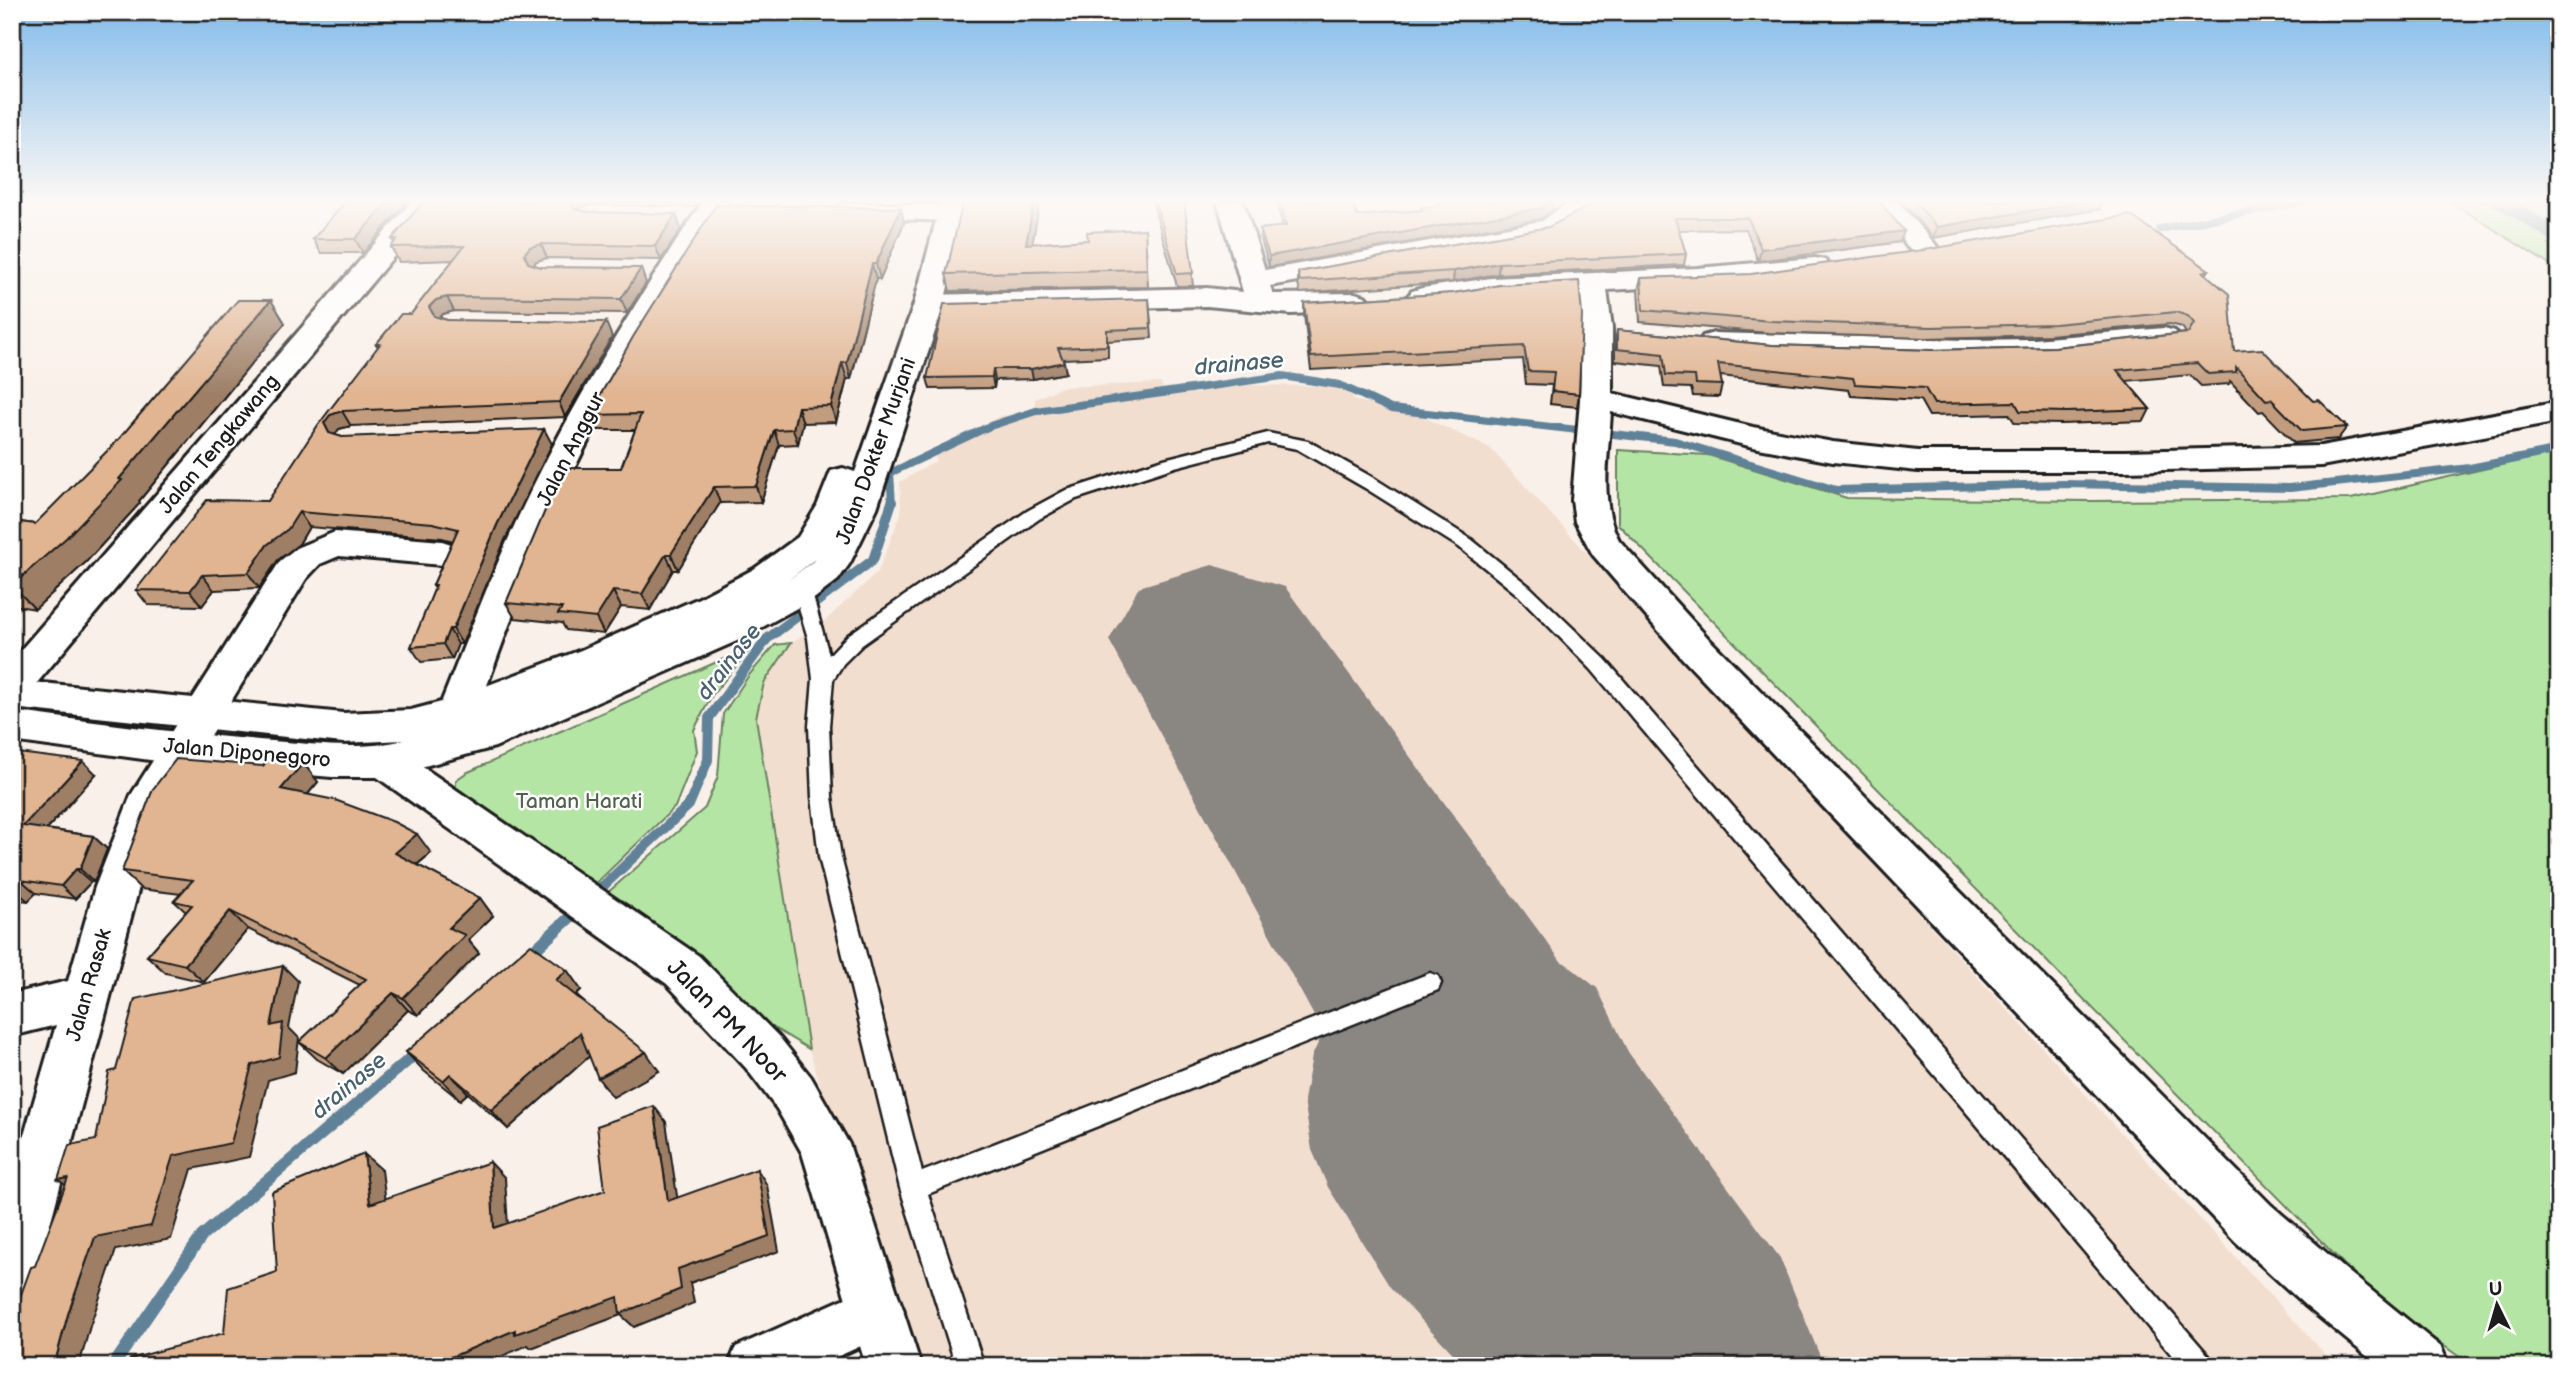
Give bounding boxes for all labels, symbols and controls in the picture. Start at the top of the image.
water label: drainase [1193,346,1285,382]
street label: Jalan Dokter Murjani [831,354,921,548]
street label: Jalan Tengkawang [153,369,285,519]
street label: Jalan Anggur [532,387,611,510]
water label: drainase [690,618,768,706]
street label: Jalan Diponegoro [162,733,332,773]
park label: Taman Harati [516,789,642,814]
street label: Jalan Rasak [61,925,117,1044]
street label: Jalan PM Noor [661,953,793,1089]
water label: drainase [306,1046,392,1126]
north arrow [2462,1270,2532,1340]
text: U [2488,1278,2503,1302]

